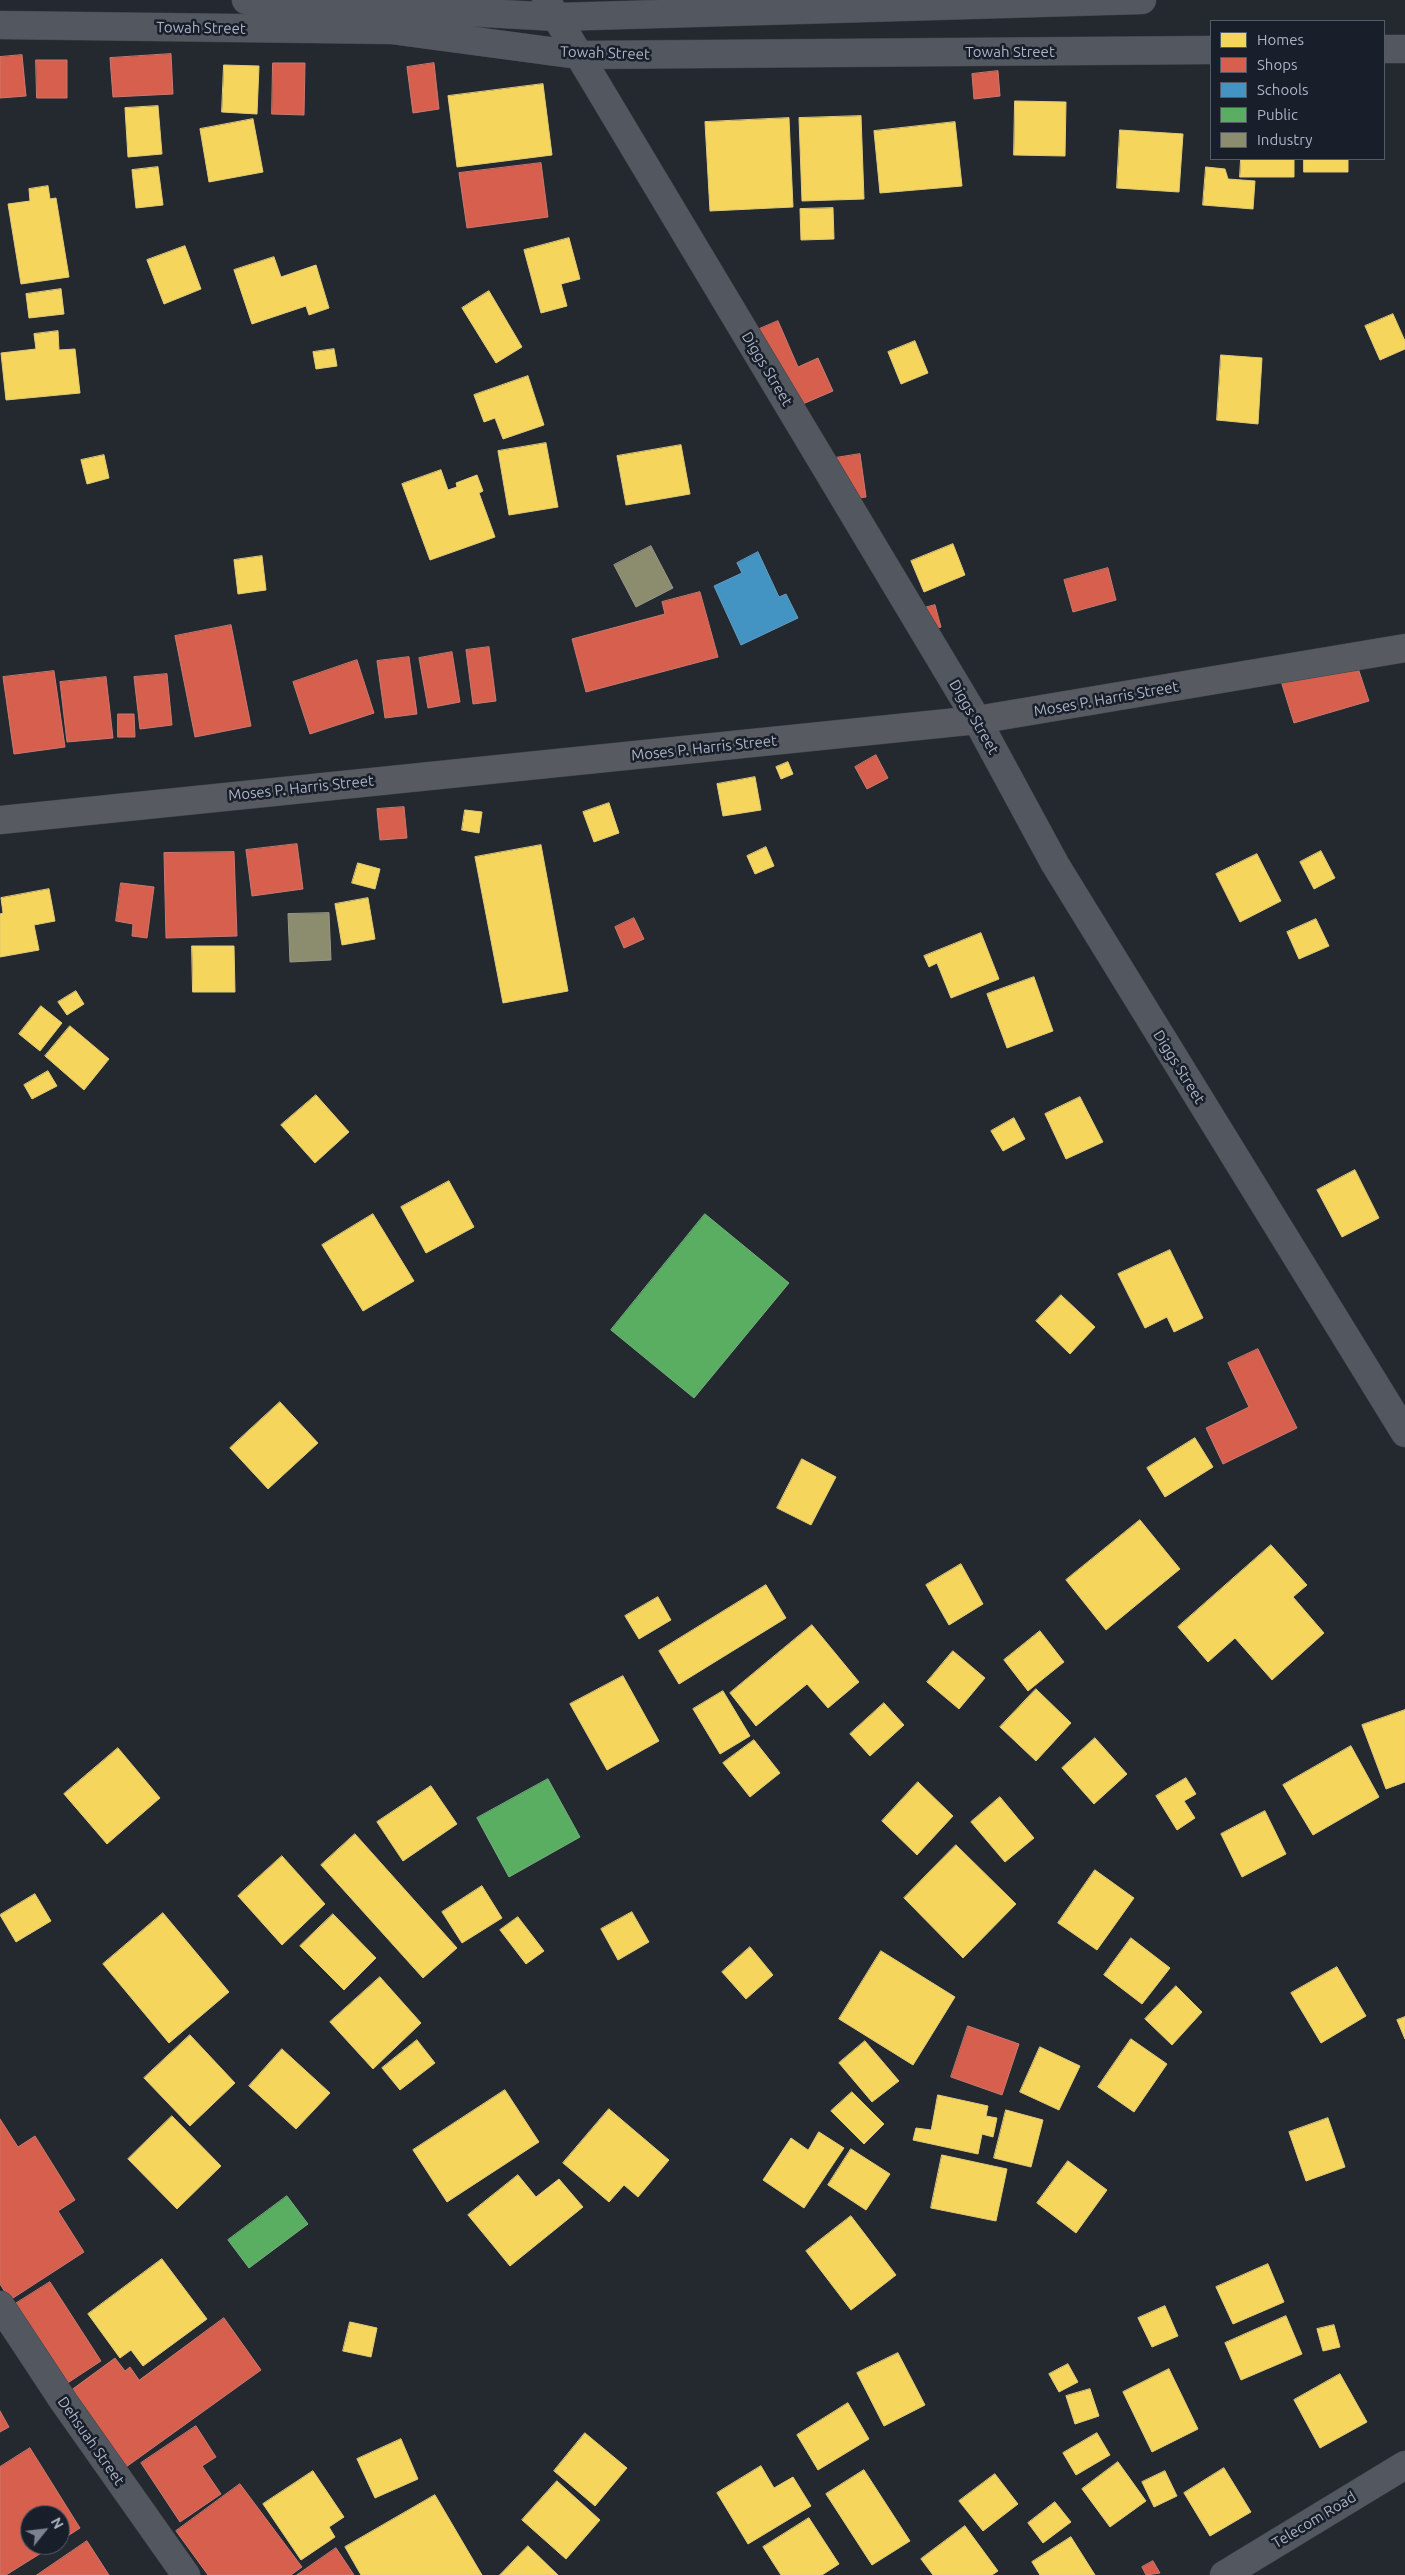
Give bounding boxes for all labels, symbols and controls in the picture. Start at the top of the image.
street label: Towah Street [156,18,246,38]
legend [1210,20,1385,160]
text: Homes [1257,31,1304,48]
street label: Towah Street [560,42,650,64]
street label: Towah Street [965,43,1055,61]
text: Shops [1257,56,1298,73]
text: Schools [1257,81,1308,98]
text: Public [1257,106,1298,123]
text: Industry [1257,131,1312,148]
street label: Diggs Street [738,329,796,409]
street label: Diggs Street [945,676,1003,758]
street label: Moses P. Harris Street [1032,677,1180,721]
street label: Moses P. Harris Street [630,731,778,765]
street label: Moses P. Harris Street [227,771,375,805]
street label: Diggs Street [1149,1027,1209,1107]
street label: Dehsuah Street [54,2393,128,2489]
street label: Telecom Road [1269,2488,1359,2552]
north arrow [20,2505,70,2555]
text: N [48,2515,67,2532]

